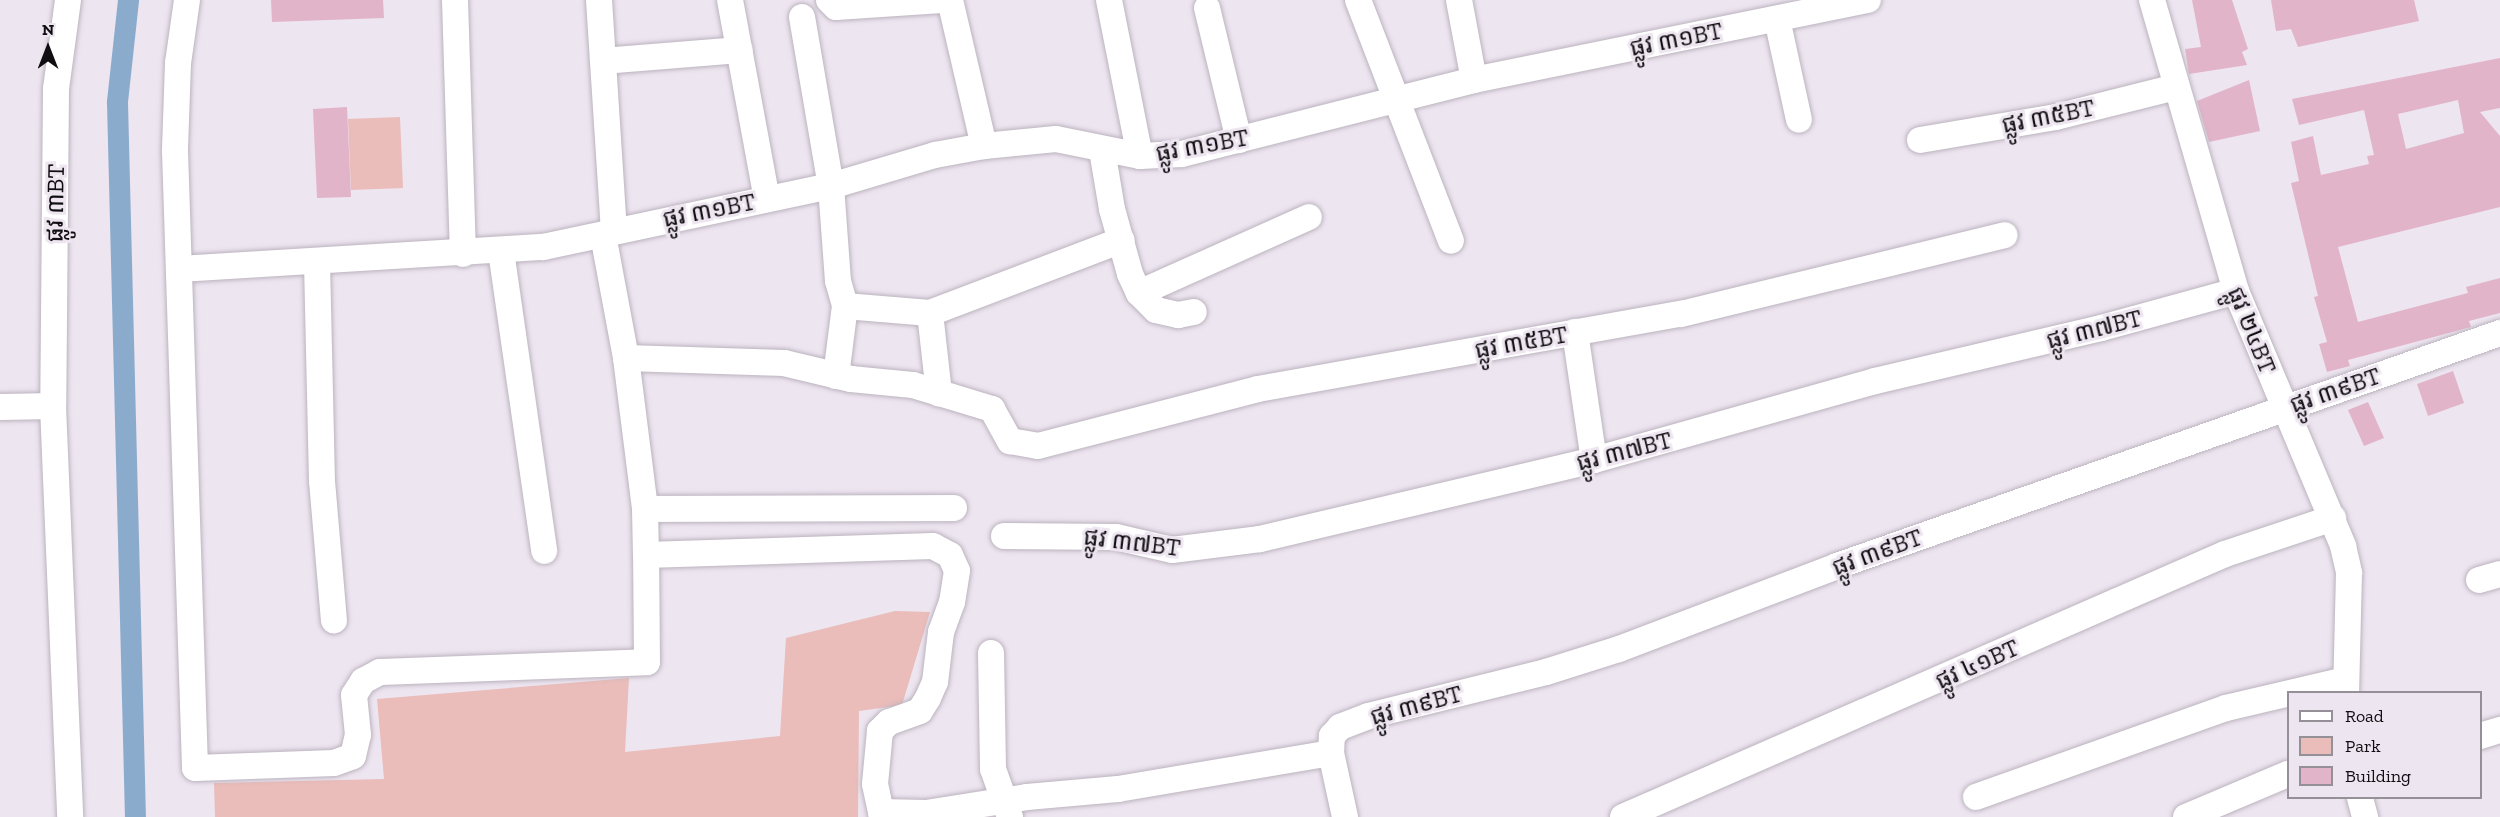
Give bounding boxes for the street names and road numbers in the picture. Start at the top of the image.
street label: ផ្លូវ ៣១BT [1627,16,1725,62]
street label: ផ្លូវ ៣៥BT [1999,93,2097,139]
street label: ផ្លូវ ៣១BT [1153,123,1251,167]
street label: ផ្លូវ ៣BT [40,163,70,243]
street label: ផ្លូវ ៣១BT [660,187,758,233]
street label: ផ្លូវ ២៤BT [2222,282,2282,378]
street label: ផ្លូវ ៣៧BT [2043,303,2145,355]
street label: ផ្លូវ ៣៥BT [1472,320,1570,364]
street label: ផ្លូវ ៣៩BT [2286,361,2384,419]
street label: ផ្លូវ ៣៧BT [1573,425,1675,477]
street label: ផ្លូវ ៣៧BT [1082,522,1182,562]
street label: ផ្លូវ ៣៩BT [1828,522,1926,582]
street label: ផ្លូវ ៤១BT [1931,633,2023,695]
street label: ផ្លូវ ៣៩BT [1367,679,1465,731]

